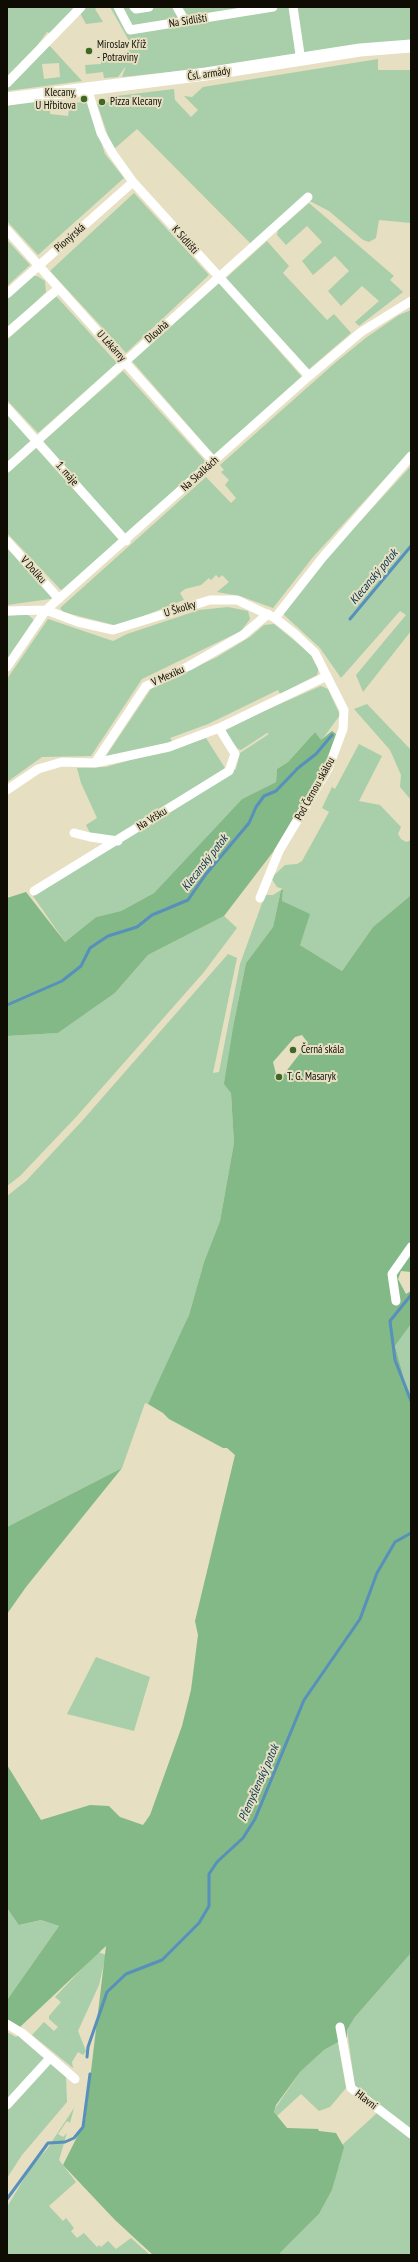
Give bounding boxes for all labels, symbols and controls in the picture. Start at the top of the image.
street label: Na Sídlišti [168,11,208,31]
place label: Miroslav Kříž - Potraviny [97,38,146,64]
marker: Miroslav Kříž - Potraviny [84,46,94,56]
street label: Čsl. armády [187,64,231,84]
place label: Klecany, U Hřbitova [36,86,76,112]
marker: Klecany, U Hřbitova [79,94,89,104]
place label: Pizza Klecany [110,95,162,109]
marker: Pizza Klecany [97,97,107,107]
street label: Pionýrská [52,221,88,255]
street label: K Sídlišti [169,223,201,257]
street label: Dlouhá [142,318,172,346]
street label: U Lékárny [94,328,128,364]
street label: Na Skalkách [178,454,222,494]
street label: 1. máje [53,459,81,489]
water label: Klecanský potok [347,547,401,607]
street label: V Dolíku [17,554,49,586]
street label: U Školky [162,598,198,620]
street label: V Mexiku [149,663,187,689]
street label: Pod Černou skálou [292,755,338,823]
street label: Na Vršku [134,805,170,833]
water label: Klecanský potok [179,832,231,894]
place label: Černá skála [301,1043,344,1057]
marker: Černá skála [288,1045,298,1055]
place label: T. G. Masaryk [287,1070,336,1084]
marker: T. G. Masaryk [274,1072,284,1082]
water label: Přemyšlenský potok [236,1742,282,1824]
street label: Hlavní [352,2087,380,2113]

